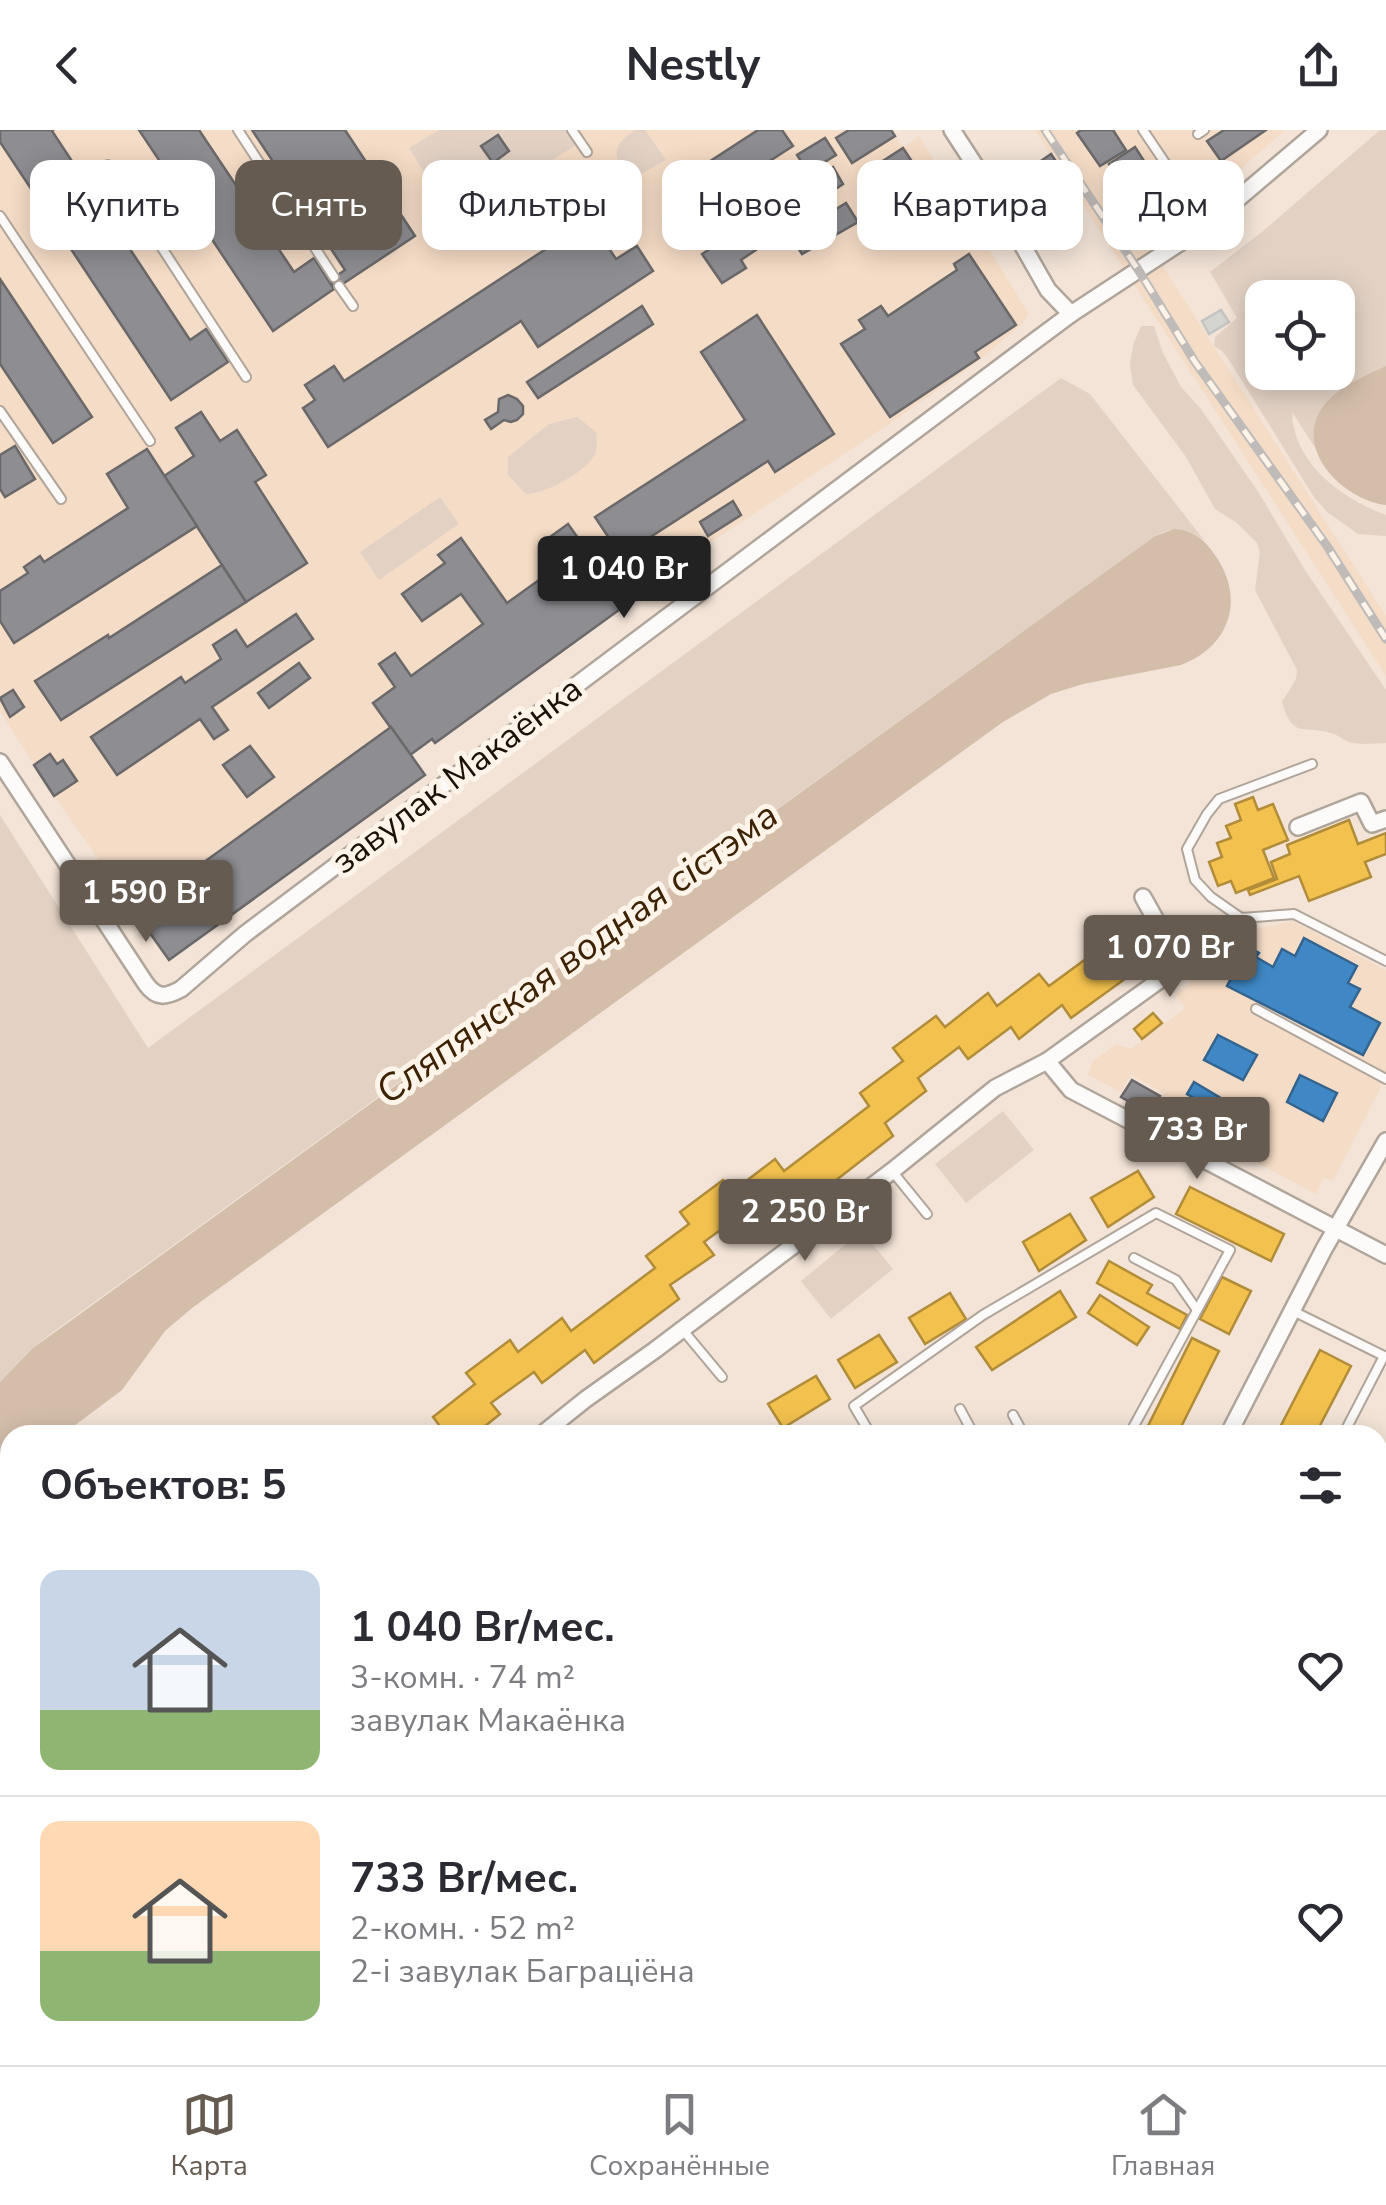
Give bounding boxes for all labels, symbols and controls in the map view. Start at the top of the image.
text: Nestly [626,35,760,96]
icon: back [40,38,95,93]
icon: share [1291,38,1346,93]
chip: Купить [30,160,215,250]
chip: Снять [235,160,402,250]
chip: Фильтры [422,160,642,250]
chip: Новое [662,160,837,250]
chip: Квартира [857,160,1083,250]
chip: Дом [1103,160,1244,250]
map controls [1245,280,1355,390]
button: locate [1245,280,1355,390]
pin: 1 040 Br [521,536,727,621]
text: 1 040 Br [560,547,688,590]
street label: завулак Макаёнка [322,665,592,885]
water label: Сляпянская водная сістэма [366,790,788,1116]
pin: 1 590 Br [43,860,249,945]
text: 1 590 Br [82,871,210,914]
pin: 1 070 Br [1067,915,1273,1000]
text: 1 070 Br [1106,926,1234,969]
pin: 733 Br [1116,1097,1278,1182]
text: 733 Br [1147,1108,1247,1151]
pin: 2 250 Br [702,1179,908,1264]
text: 2 250 Br [741,1190,869,1233]
text: Объектов: 5 [40,1457,286,1514]
icon: filters [1293,1458,1348,1513]
text: 1 040 Br/мес. [350,1599,615,1656]
icon: home [120,1610,240,1730]
icon: heart [1293,1643,1348,1698]
text: 3-комн. · 74 m² [350,1656,575,1699]
text: завулак Макаёнка [350,1699,626,1742]
text: 733 Br/мес. [350,1850,578,1907]
icon: home [120,1861,240,1981]
icon: heart [1293,1894,1348,1949]
text: 2-комн. · 52 m² [350,1907,575,1950]
text: 2-і завулак Баграціёна [350,1950,695,1993]
tab: Карта [171,2087,248,2185]
tab: Сохранённые [589,2087,770,2185]
tab: Главная [1111,2087,1215,2185]

